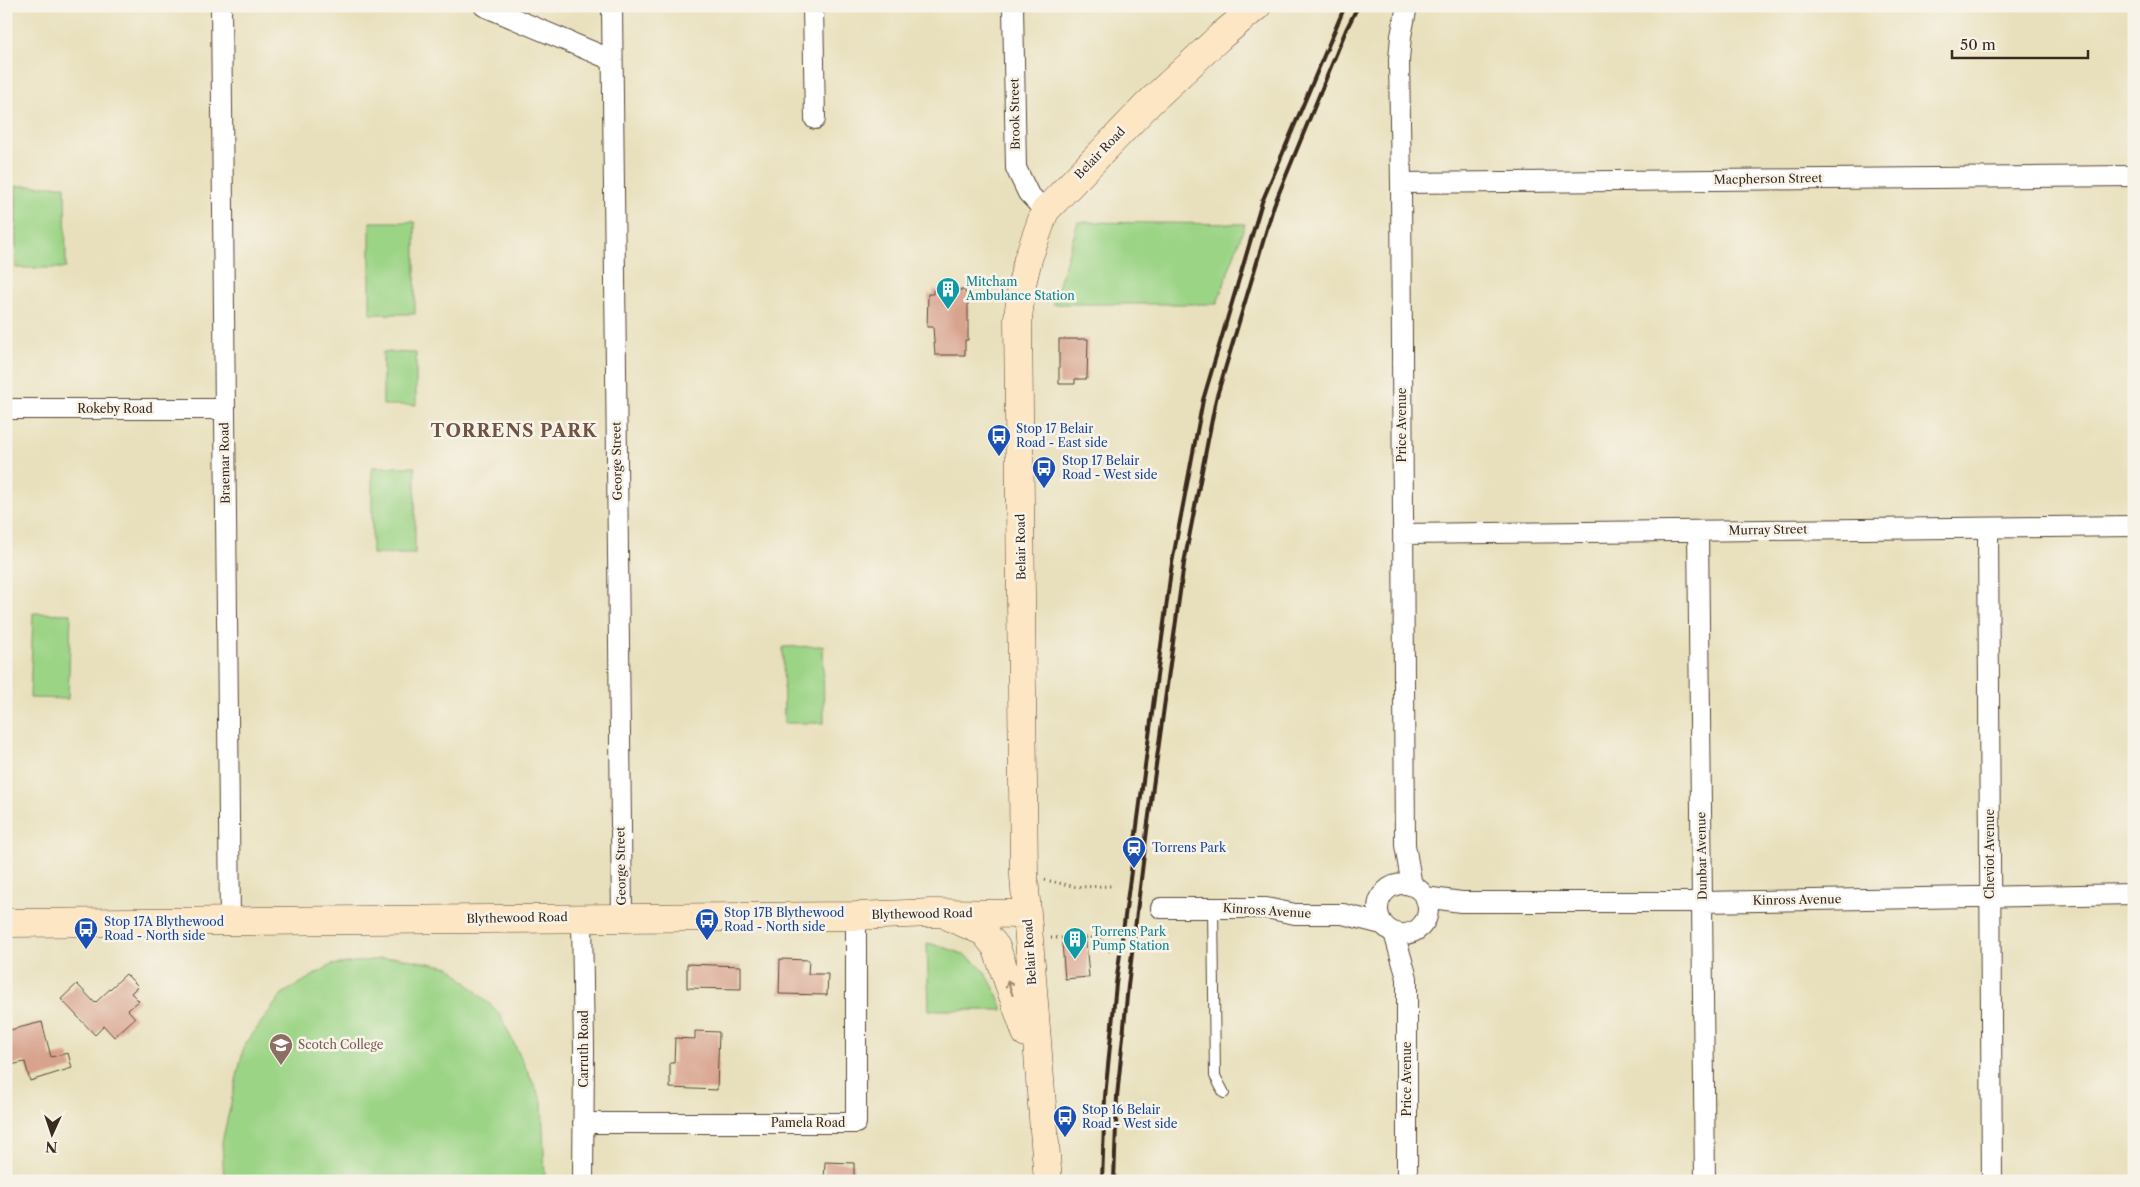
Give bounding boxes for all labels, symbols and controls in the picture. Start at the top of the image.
scale bar [1952,28,2089,60]
text: 50 m [1960,35,1996,54]
street label: Brook Street [1006,77,1023,150]
street label: Belair Road [1071,123,1129,182]
street label: Macpherson Street [1714,170,1823,187]
place label: Mitcham Ambulance Station [965,274,1075,303]
building icon: Mitcham Ambulance Station [935,276,961,310]
street label: Price Avenue [1394,387,1409,463]
street label: Rokeby Road [77,401,153,416]
district label: TORRENS PARK [431,420,597,442]
street label: Braemar Road [216,421,233,504]
street label: George Street [608,421,625,501]
place label: Stop 17 Belair Road - East side [1016,421,1108,450]
bus stop icon: Stop 17 Belair Road - East side [986,423,1012,457]
place label: Stop 17 Belair Road - West side [1062,453,1158,482]
bus stop icon: Stop 17 Belair Road - West side [1031,455,1057,489]
street label: Belair Road [1012,513,1029,580]
street label: Murray Street [1728,521,1808,538]
street label: Cheviot Avenue [1982,809,1997,899]
street label: Dunbar Avenue [1693,811,1710,900]
street label: George Street [612,826,629,906]
station icon: Torrens Park [1121,835,1147,869]
place label: Torrens Park [1152,840,1227,855]
street label: Kinross Avenue [1753,891,1842,908]
street label: Kinross Avenue [1222,900,1312,921]
place label: Stop 17B Blythewood Road - North side [724,905,845,934]
street label: Blythewood Road [871,905,973,922]
bus stop icon: Stop 17B Blythewood Road - North side [694,907,720,941]
street label: Blythewood Road [466,909,568,926]
place label: Stop 17A Blythewood Road - North side [104,914,225,943]
bus stop icon: Stop 17A Blythewood Road - North side [73,916,99,950]
street label: Belair Road [1020,918,1039,986]
place label: Torrens Park Pump Station [1092,924,1170,953]
building icon: Torrens Park Pump Station [1062,926,1088,960]
one-way arrow [1005,981,1014,996]
street label: Carruth Road [576,1009,591,1088]
school or university icon: Scotch College [268,1032,294,1066]
place label: Scotch College [298,1037,384,1052]
street label: Price Avenue [1399,1041,1414,1117]
place label: Stop 16 Belair Road - West side [1082,1102,1178,1131]
bus stop icon: Stop 16 Belair Road - West side [1052,1104,1078,1138]
north arrow [28,1110,78,1160]
street label: Pamela Road [771,1115,846,1130]
text: N [45,1138,58,1156]

